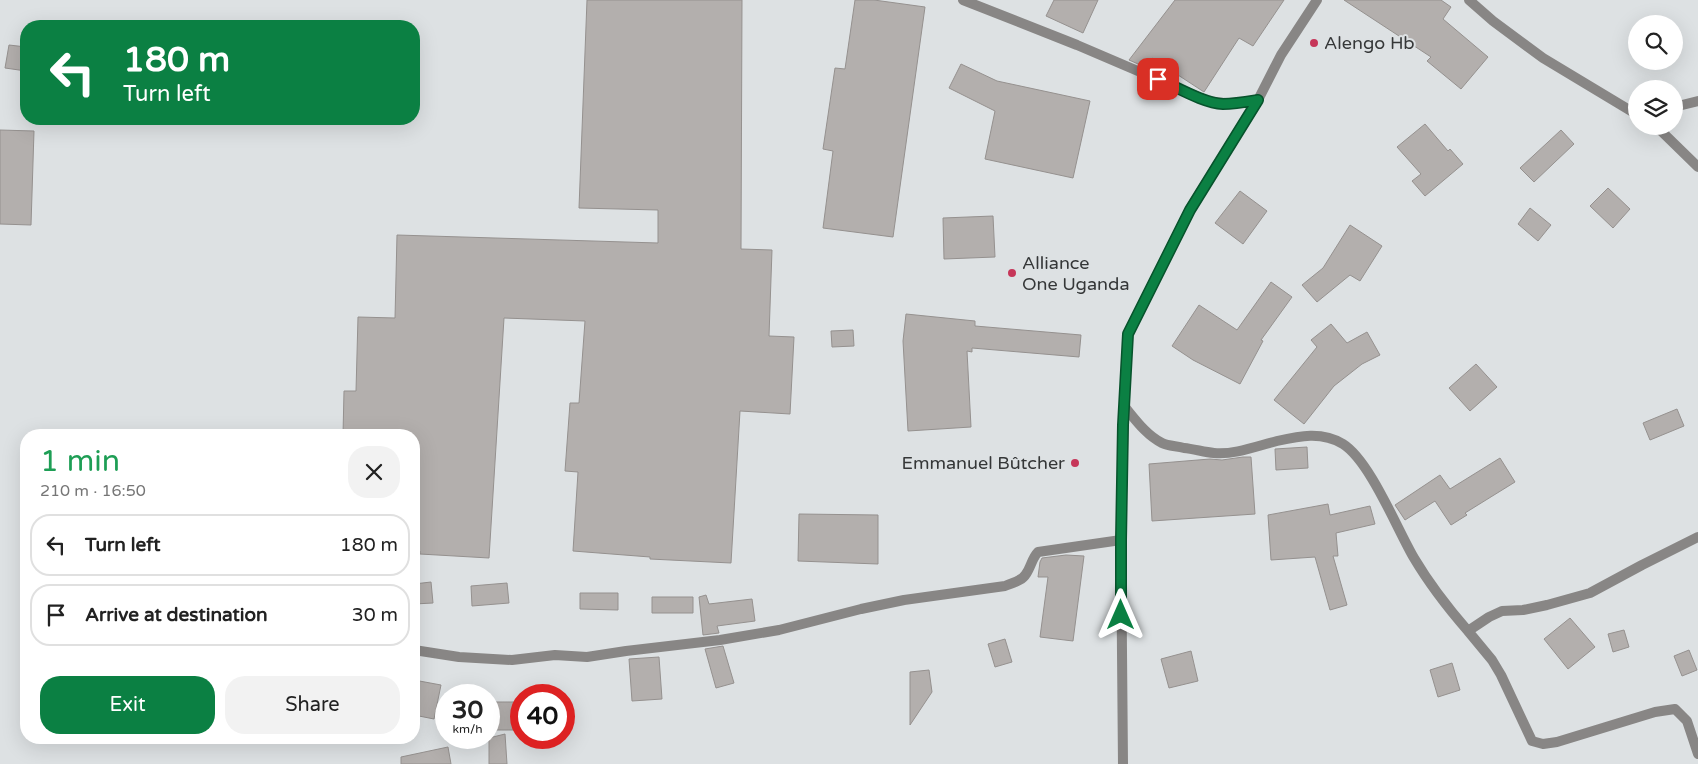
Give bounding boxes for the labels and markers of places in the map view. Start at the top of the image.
place label: Alengo Hb [1324,32,1415,54]
marker: Alengo Hb [1308,37,1320,49]
pin [1137,58,1179,100]
place label: Alliance One Uganda [1022,252,1130,295]
marker: Alliance One Uganda [1006,267,1018,279]
place label: Emmanuel Bûtcher [902,452,1065,474]
marker: Emmanuel Bûtcher [1069,457,1081,469]

